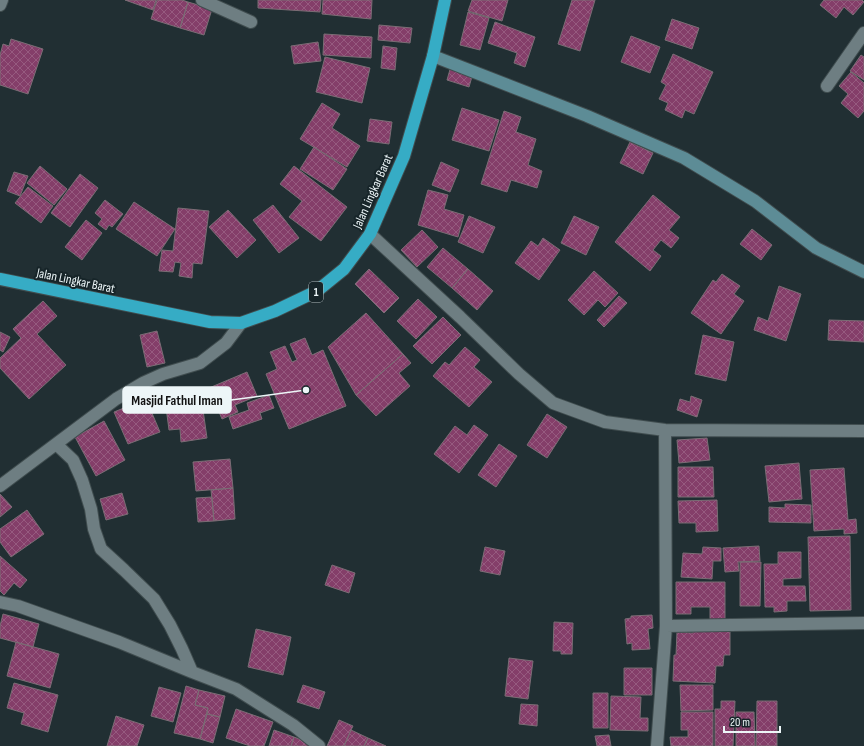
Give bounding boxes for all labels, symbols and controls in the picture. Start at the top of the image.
street label: Jalan Lingkar Barat [349,152,396,232]
street label: Jalan Lingkar Barat [34,265,117,297]
road number: 1 [309,282,323,302]
callout: Masjid Fathul Iman [123,387,231,413]
text: Masjid Fathul Iman [131,392,223,409]
scale bar [724,708,780,734]
text: 20 m [730,715,750,730]

